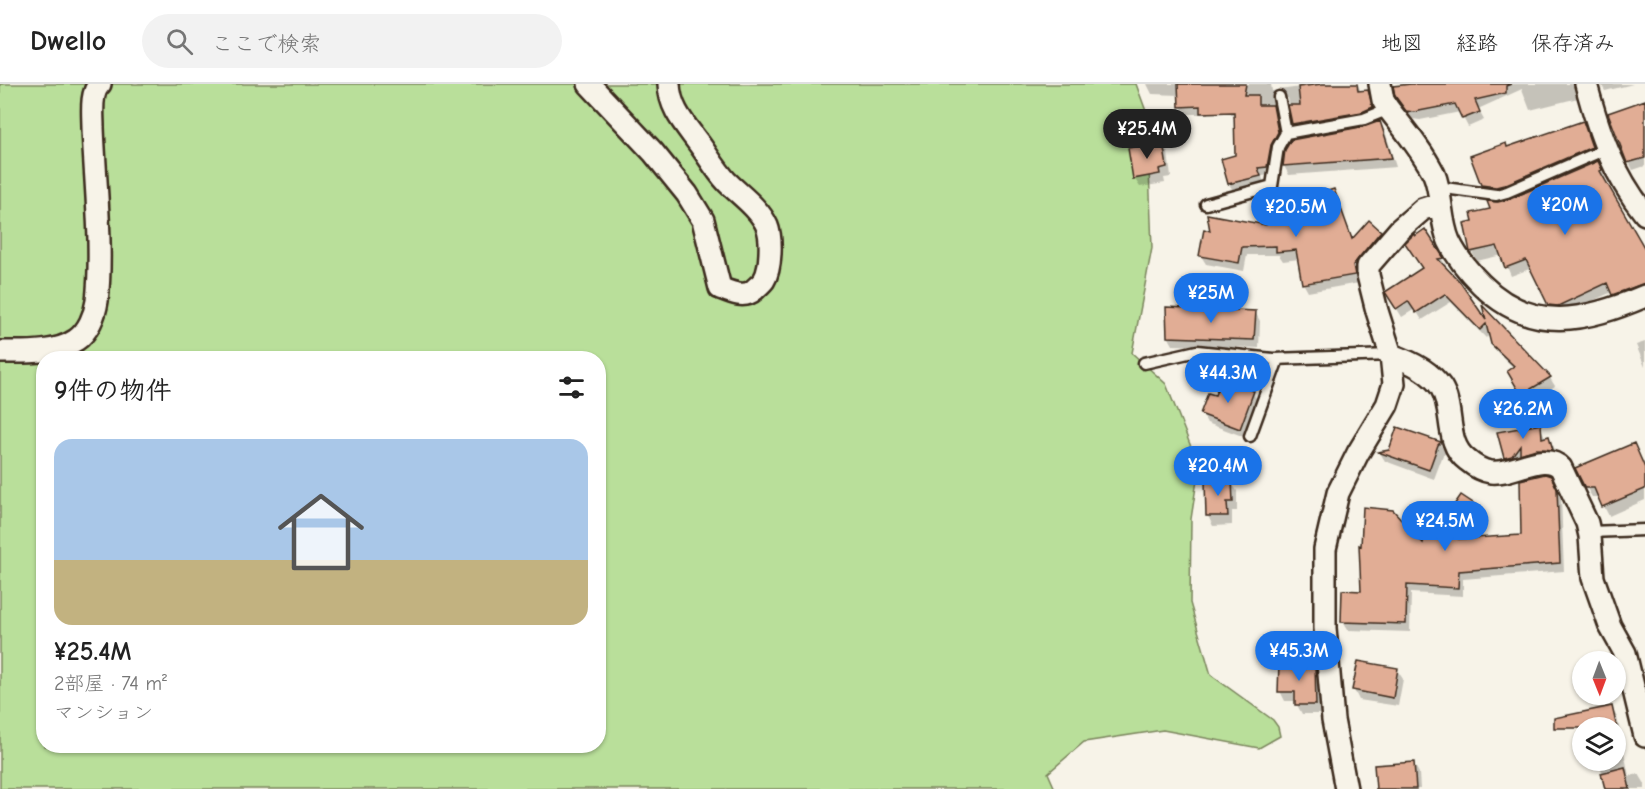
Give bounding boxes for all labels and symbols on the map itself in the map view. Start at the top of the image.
pin: ¥25.4M [1098,109,1196,160]
pin: ¥20M [1529,185,1601,236]
pin: ¥20.5M [1247,187,1345,238]
pin: ¥25M [1175,273,1247,324]
pin: ¥44.3M [1179,353,1277,404]
pin: ¥26.2M [1474,389,1572,440]
pin: ¥20.4M [1169,446,1267,497]
pin: ¥24.5M [1396,501,1494,552]
pin: ¥45.3M [1250,631,1348,682]
north arrow [1572,651,1626,705]

